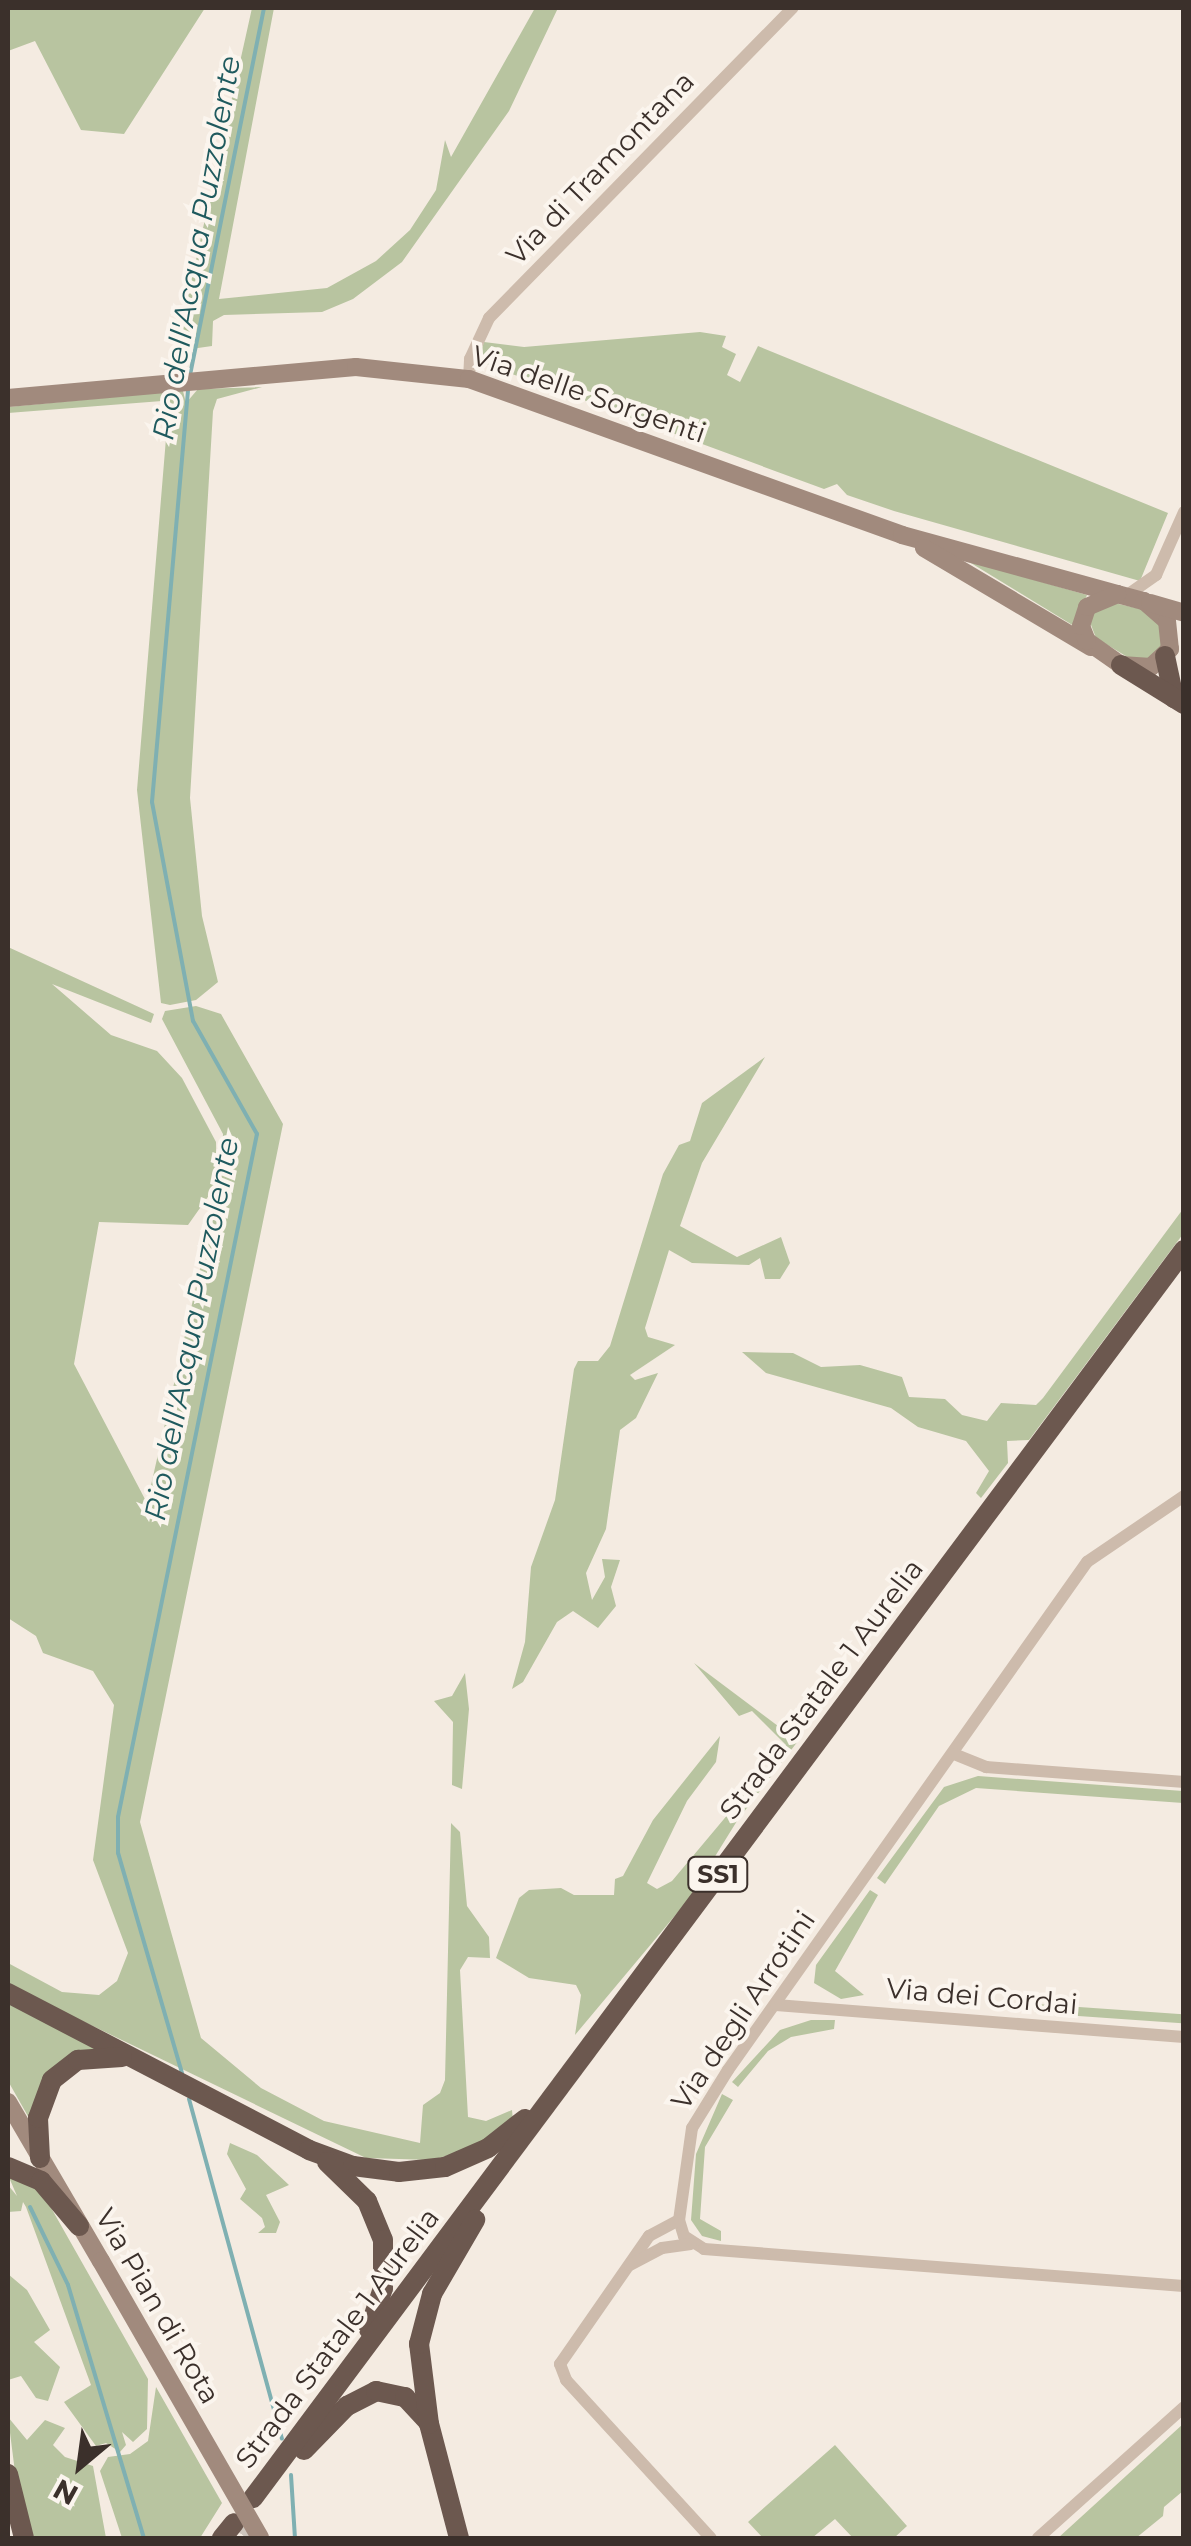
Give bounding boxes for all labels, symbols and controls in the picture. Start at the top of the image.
water label: Rio dell'Acqua Puzzolente [145,53,249,443]
street label: Via di Tramontana [499,64,701,272]
street label: Via delle Sorgenti [468,338,710,450]
water label: Rio dell'Acqua Puzzolente [137,1134,247,1524]
street label: Strada Statale 1 Aurelia [712,1552,930,1826]
road number: SS1 [686,1854,750,1894]
street label: Via degli Arrotini [664,1904,822,2116]
street label: Via dei Cordai [885,1971,1079,2021]
street label: Strada Statale 1 Aurelia [228,2201,446,2475]
street label: Via Pian di Rota [88,2202,228,2410]
north arrow [30,2416,130,2516]
text: N [47,2472,84,2513]

